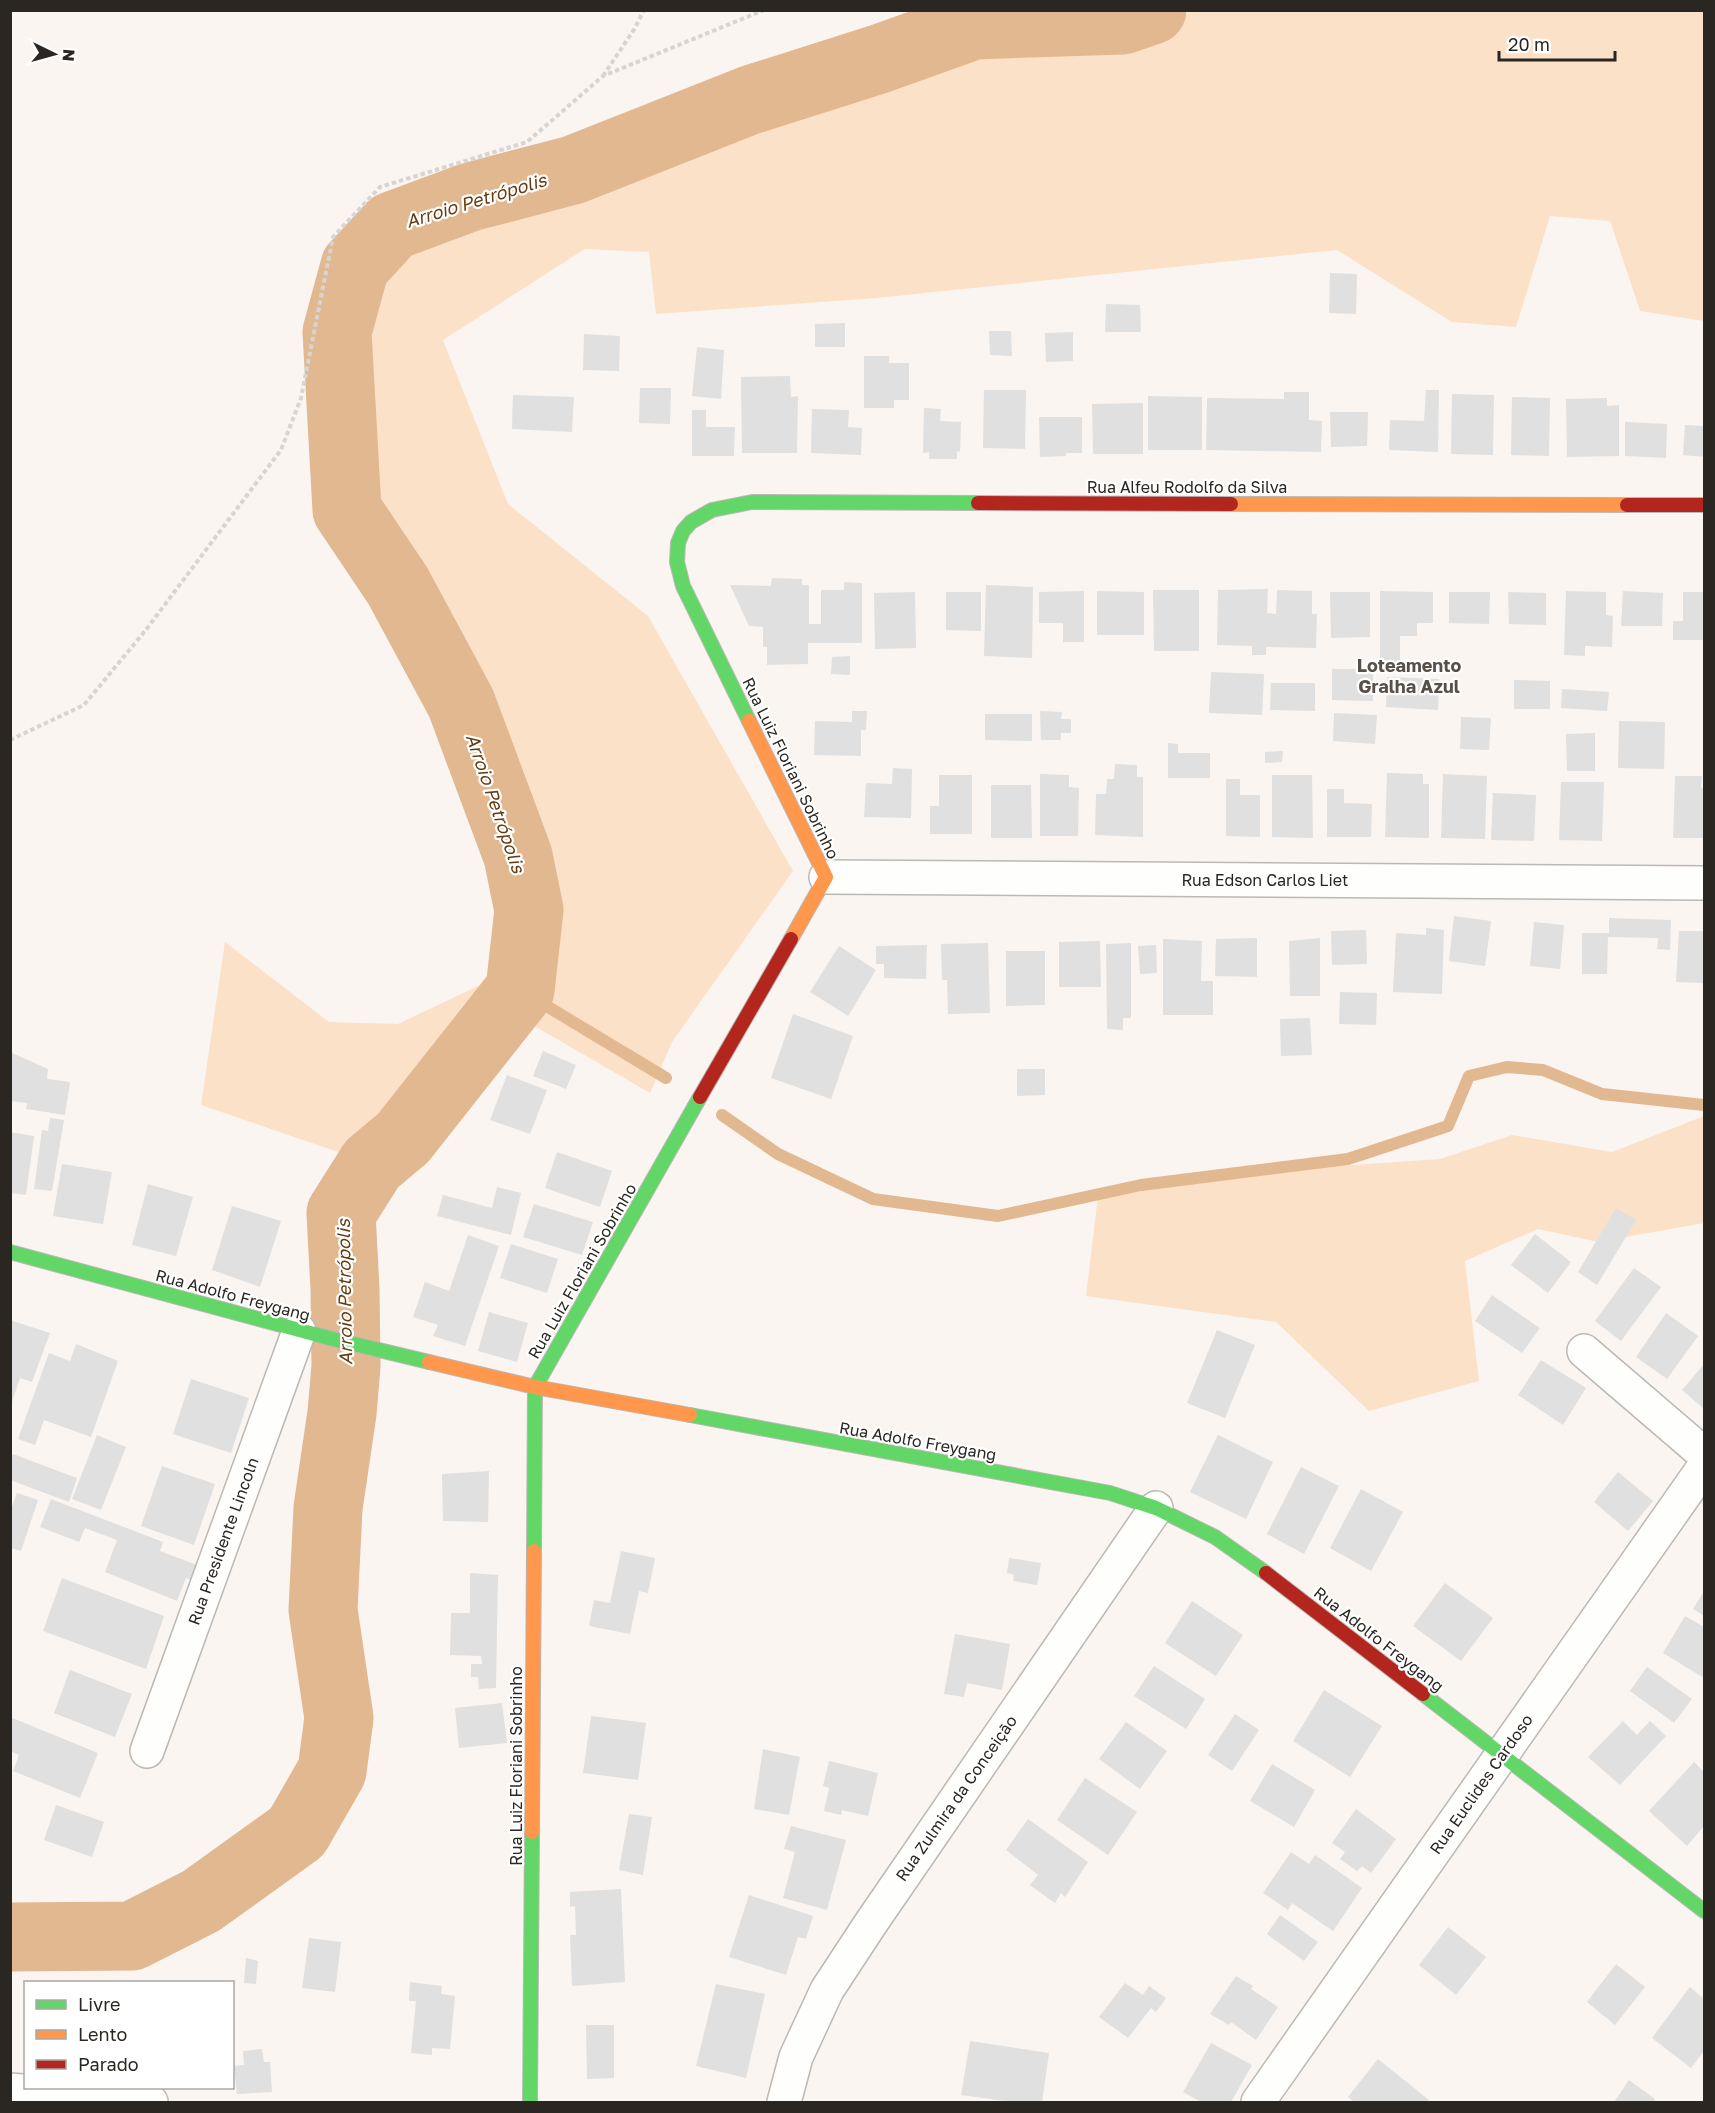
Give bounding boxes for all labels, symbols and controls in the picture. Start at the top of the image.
north arrow [24,24,84,84]
scale bar [1499,24,1614,62]
text: 20 m [1508,33,1550,55]
text: N [58,48,79,62]
water label: Arroio Petrópolis [403,168,550,232]
street label: Rua Alfeu Rodolfo da Silva [1087,477,1287,497]
district label: Loteamento Gralha Azul [1357,654,1461,697]
street label: Rua Luiz Floriani Sobrinho [738,674,844,862]
water label: Arroio Petrópolis [462,731,531,877]
street label: Rua Edson Carlos Liet [1182,870,1348,890]
street label: Rua Luiz Floriani Sobrinho [523,1180,641,1362]
water label: Arroio Petrópolis [332,1217,356,1365]
street label: Rua Adolfo Freygang [154,1265,312,1325]
street label: Rua Adolfo Freygang [838,1417,998,1465]
street label: Rua Presidente Lincoln [183,1454,263,1628]
street label: Rua Adolfo Freygang [1310,1582,1448,1696]
street label: Rua Luiz Floriani Sobrinho [506,1666,526,1866]
street label: Rua Euclides Cardoso [1425,1710,1537,1858]
street label: Rua Zulmira da Conceição [891,1711,1021,1885]
legend [24,1981,234,2089]
text: Livre [78,1993,120,2015]
text: Lento [78,2023,127,2045]
text: Parado [78,2053,139,2075]

